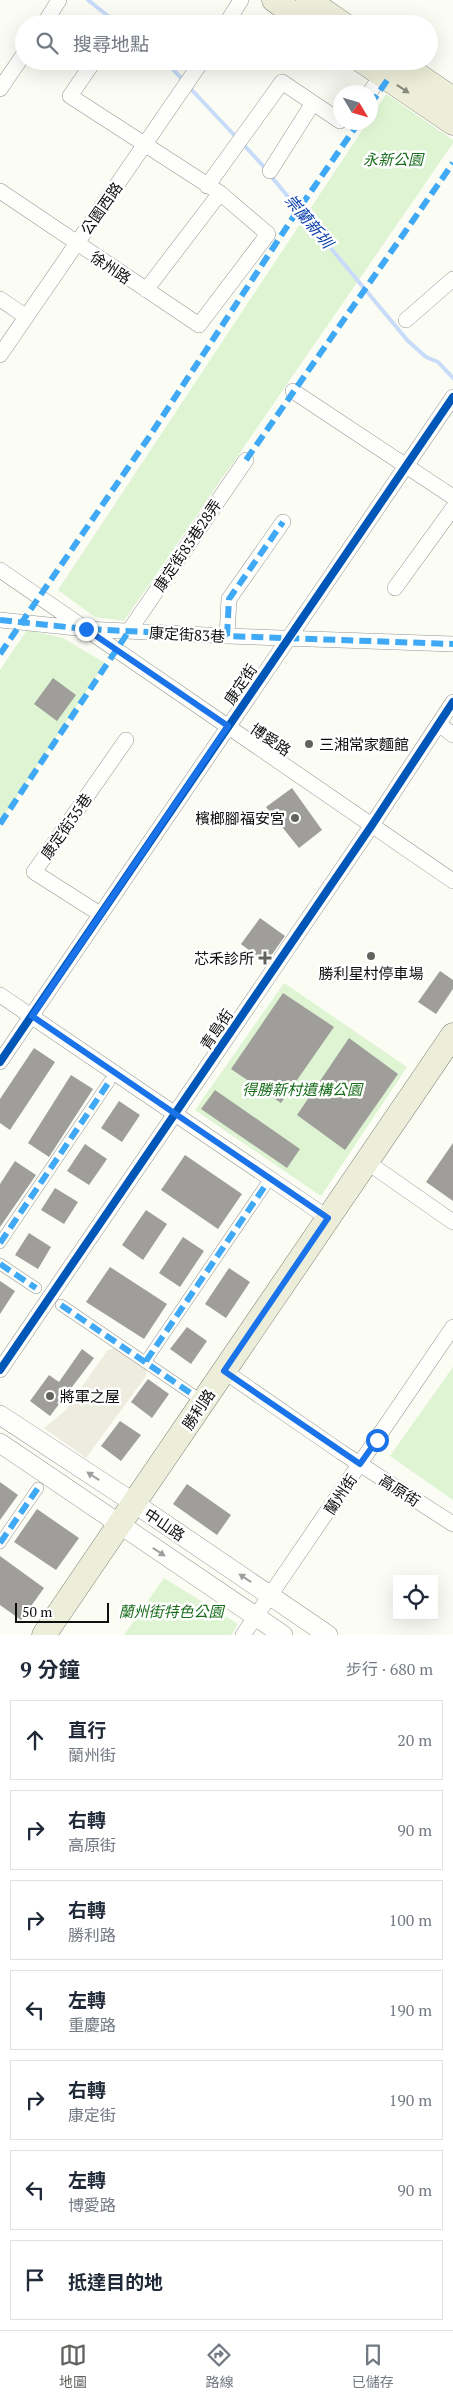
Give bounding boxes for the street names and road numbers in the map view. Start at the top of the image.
street label: 公園西路 [76,178,126,238]
street label: 徐州路 [87,246,135,288]
street label: 康定街83巷28弄 [149,495,225,595]
street label: 康定街83巷 [149,622,225,646]
street label: 康定街 [219,660,261,708]
street label: 博愛路 [247,718,295,760]
street label: 康定街35巷 [36,789,96,863]
street label: 青島街 [195,1005,237,1053]
street label: 勝利路 [177,1385,219,1433]
street label: 高原街 [376,1469,424,1511]
street label: 蘭州街 [319,1470,361,1518]
street label: 中山路 [141,1503,189,1545]

